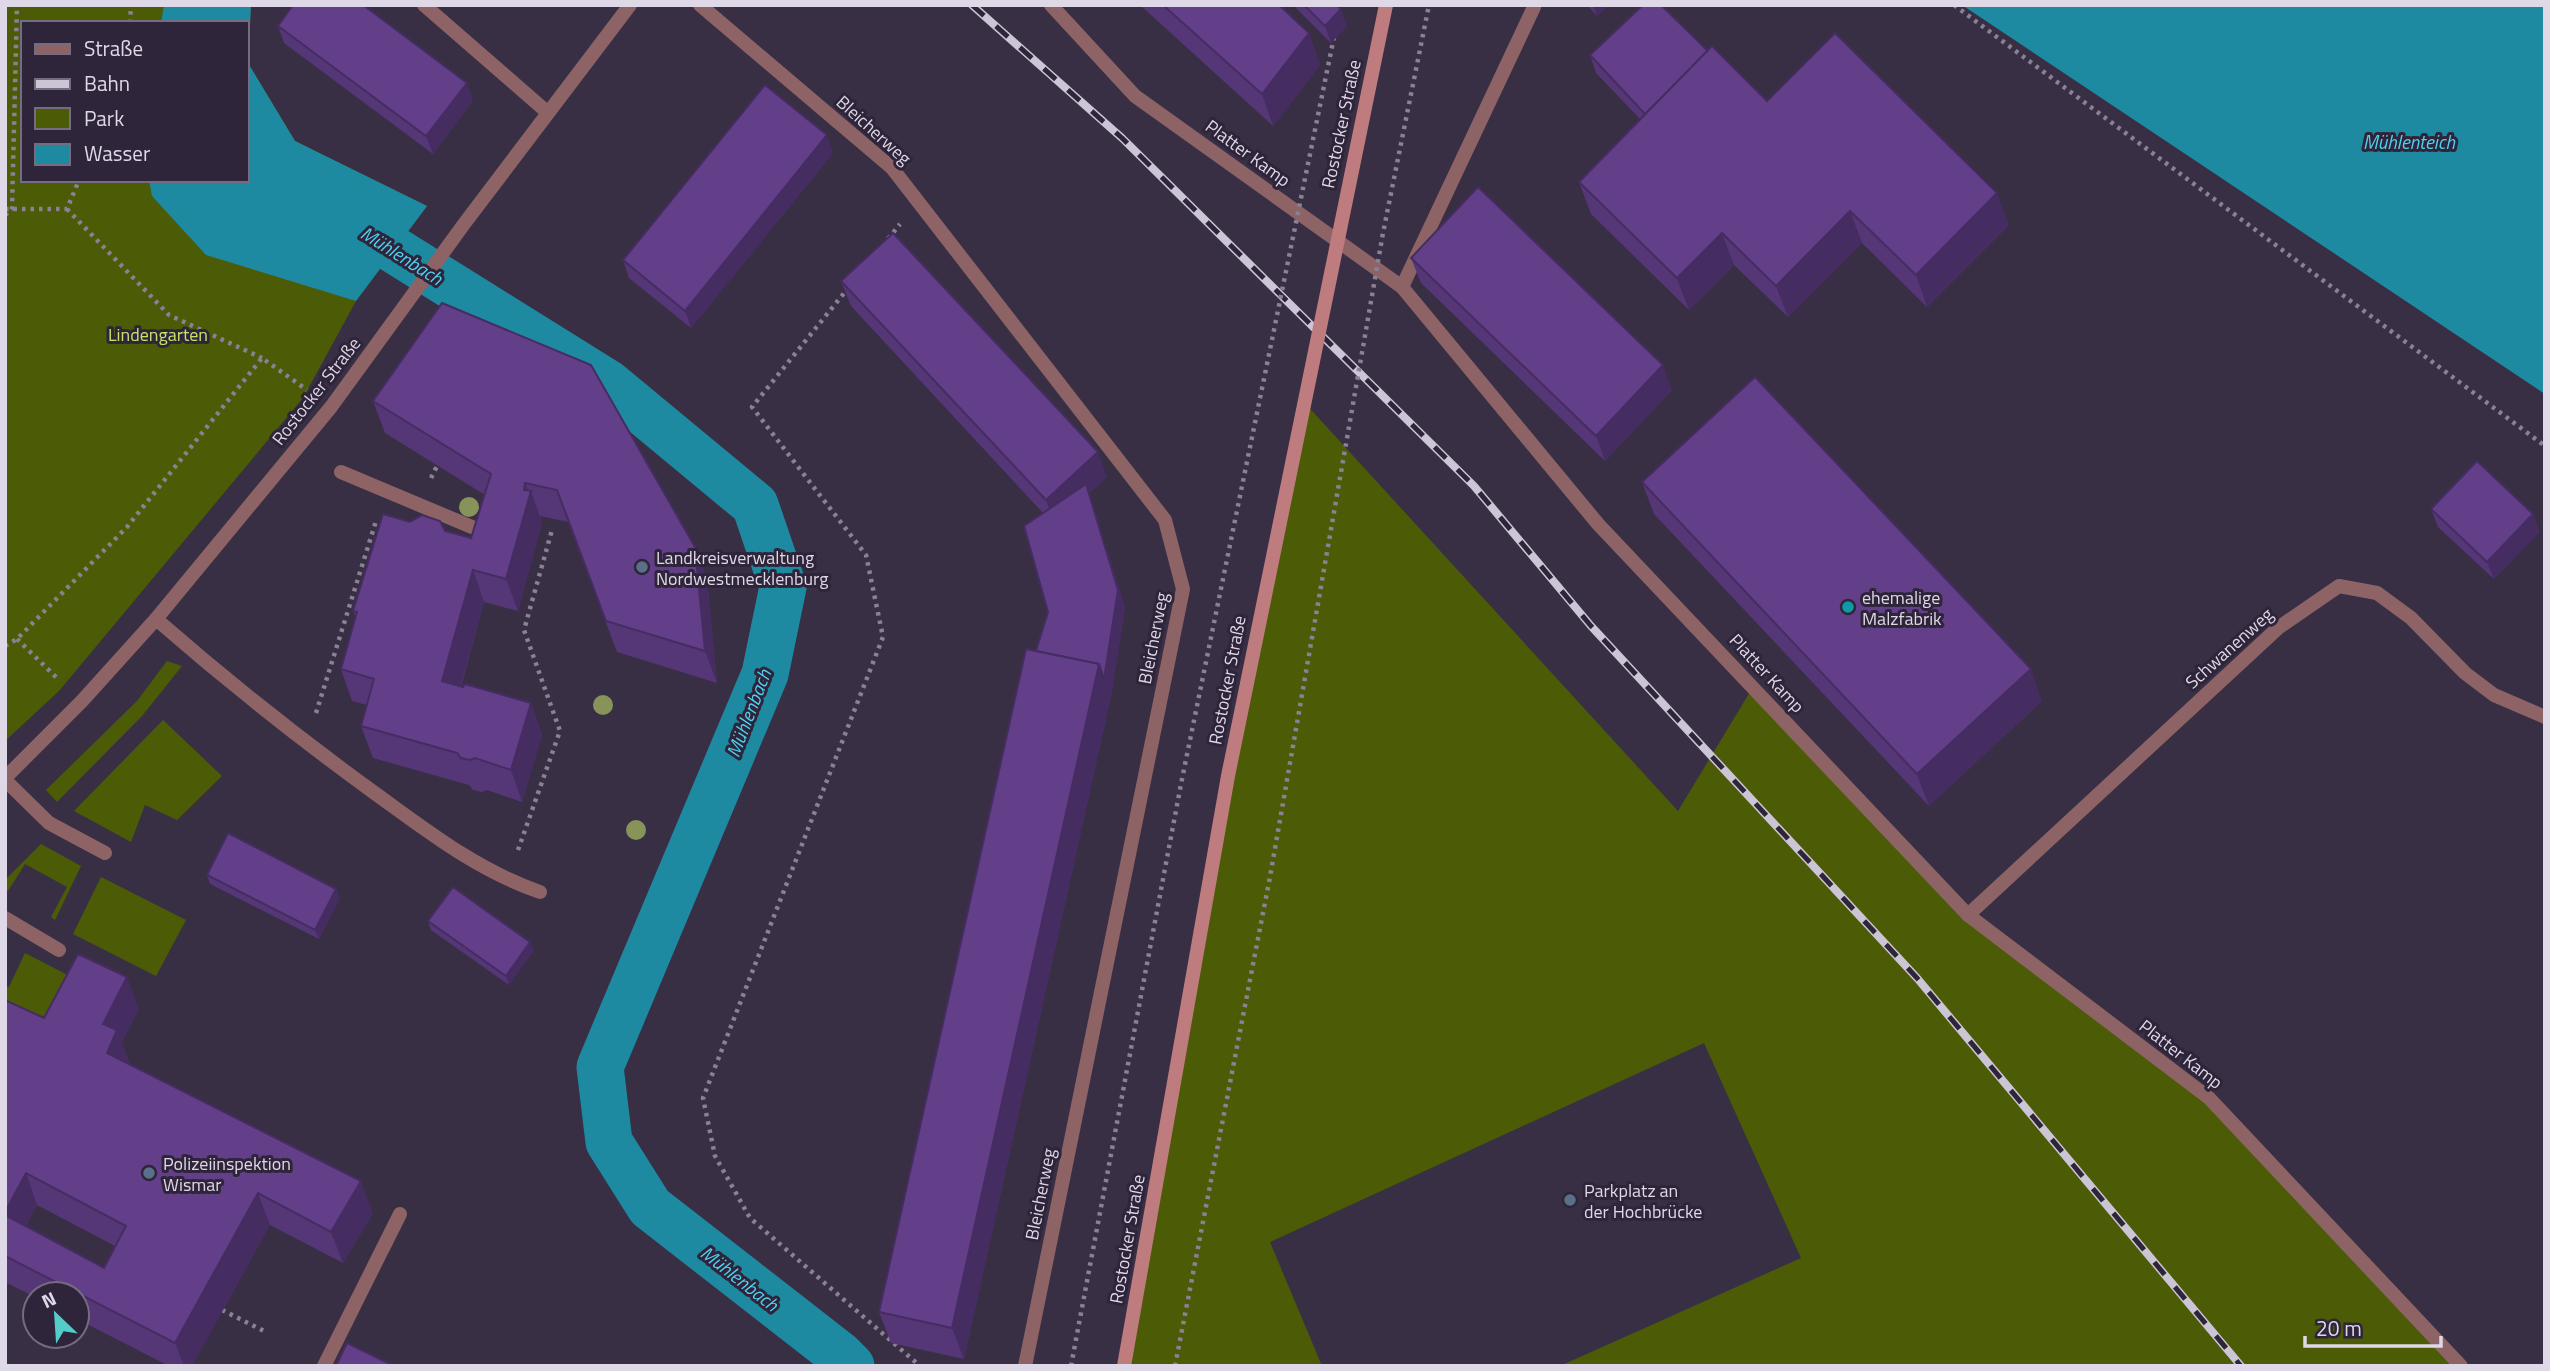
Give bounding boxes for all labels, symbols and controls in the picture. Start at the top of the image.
legend [21,21,248,182]
text: Straße [84,32,143,64]
street label: Rostocker Straße [1314,57,1368,191]
text: Bahn [84,67,130,99]
street label: Bleicherweg [830,89,918,171]
text: Park [84,102,124,134]
street label: Platter Kamp [1200,113,1296,193]
water label: Mühlenteich [2363,127,2455,156]
text: Wasser [84,137,150,169]
water label: Mühlenbach [355,218,449,292]
park label: Lindengarten [108,321,208,348]
street label: Rostocker Straße [265,331,367,451]
place label: Landkreisverwaltung Nordwestmecklenburg [656,544,828,592]
marker: Landkreisverwaltung Nordwestmecklenburg [634,559,650,575]
place label: ehemalige Malzfabrik [1862,584,1942,632]
street label: Bleicherweg [1131,590,1175,686]
marker: ehemalige Malzfabrik [1840,599,1856,615]
street label: Schwanenweg [2179,601,2279,695]
street label: Rostocker Straße [1201,613,1253,747]
street label: Platter Kamp [1723,627,1811,719]
water label: Mühlenbach [718,664,778,761]
street label: Platter Kamp [2133,1013,2229,1095]
street label: Bleicherweg [1018,1146,1062,1242]
place label: Polizeiinspektion Wismar [163,1150,291,1198]
marker: Polizeiinspektion Wismar [141,1165,157,1181]
street label: Rostocker Straße [1102,1172,1152,1306]
place label: Parkplatz an der Hochbrücke [1584,1177,1702,1225]
marker: Parkplatz an der Hochbrücke [1562,1192,1578,1208]
water label: Mühlenbach [695,1238,786,1318]
north arrow [21,1280,91,1350]
text: N [37,1283,61,1315]
scale bar [2305,1304,2442,1348]
text: 20 m [2316,1312,2362,1344]

